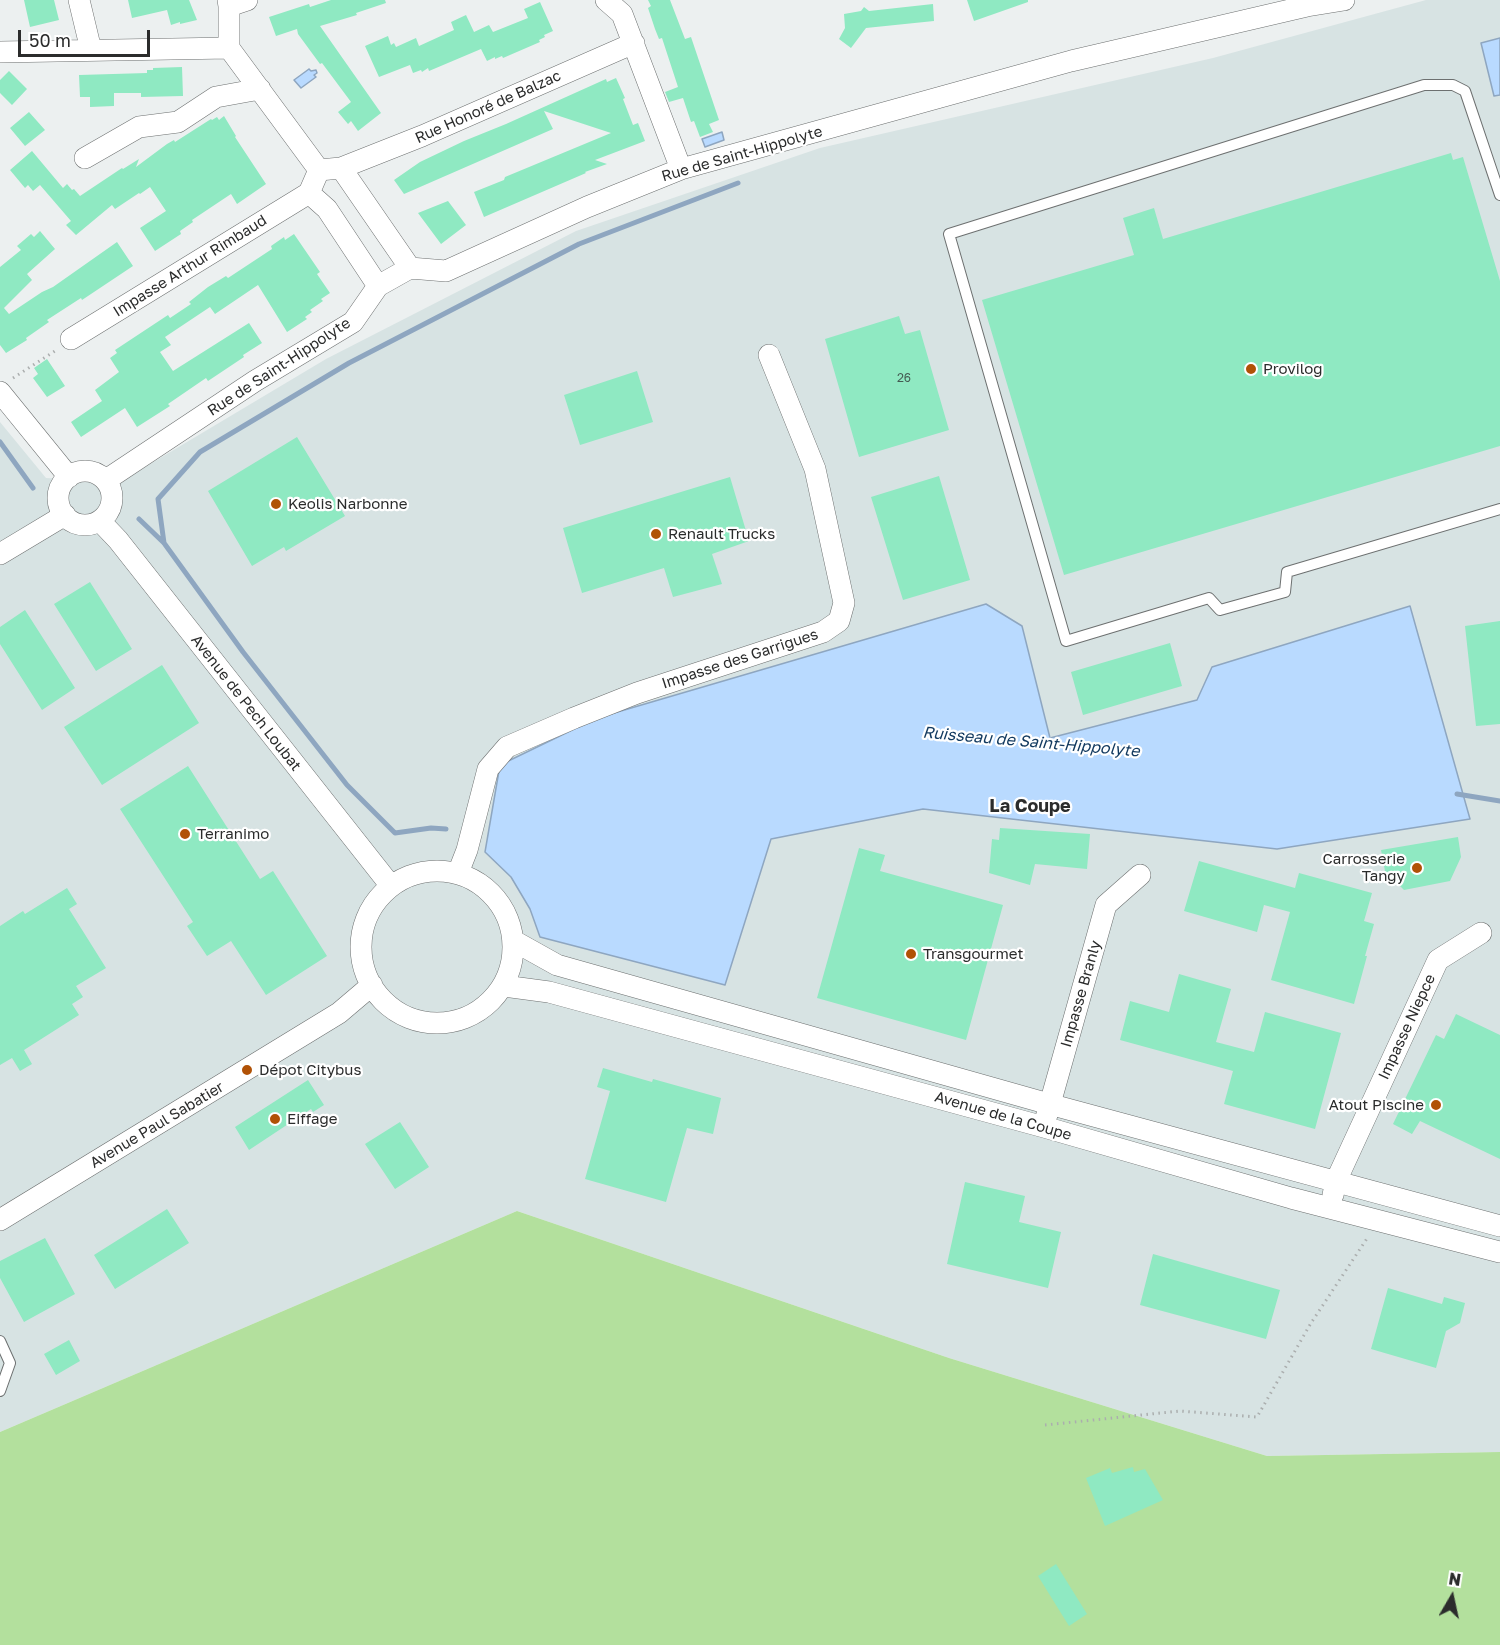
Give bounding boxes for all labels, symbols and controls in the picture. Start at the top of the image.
scale bar [21,18,153,56]
text: 50 m [29,29,71,51]
street label: Rue Honoré de Balzac [412,67,564,147]
street label: Rue de Saint-Hippolyte [659,122,825,186]
street label: Impasse Arthur Rimbaud [110,211,270,321]
street label: Rue de Saint-Hippolyte [204,314,354,420]
place label: Provilog [1263,360,1323,378]
marker: Provilog [1244,362,1258,376]
house number: 26 [897,371,911,385]
place label: Keolis Narbonne [288,495,407,513]
marker: Keolis Narbonne [269,497,283,511]
place label: Renault Trucks [668,525,775,543]
marker: Renault Trucks [649,527,663,541]
street label: Impasse des Garrigues [660,625,820,693]
street label: Avenue de Pech Loubat [187,631,305,775]
water label: Ruisseau de Saint-Hippolyte [922,723,1140,761]
district label: La Coupe [989,795,1071,817]
place label: Terranimo [197,825,269,843]
marker: Terranimo [178,827,192,841]
place label: Carrosserie Tangy [1323,850,1405,885]
marker: Carrosserie Tangy [1410,861,1424,875]
street label: Impasse Branly [1057,938,1105,1050]
place label: Transgourmet [923,945,1023,963]
marker: Transgourmet [904,947,918,961]
street label: Impasse Niepce [1375,971,1439,1083]
place label: Dépot Citybus [259,1061,361,1079]
marker: Dépot Citybus [240,1063,254,1077]
street label: Avenue Paul Sabatier [87,1078,227,1172]
street label: Avenue de la Coupe [932,1088,1074,1144]
place label: Atout Piscine [1329,1096,1424,1114]
marker: Atout Piscine [1429,1098,1443,1112]
place label: Eiffage [287,1110,337,1128]
marker: Eiffage [268,1112,282,1126]
north arrow [1422,1567,1482,1627]
text: N [1447,1568,1462,1590]

